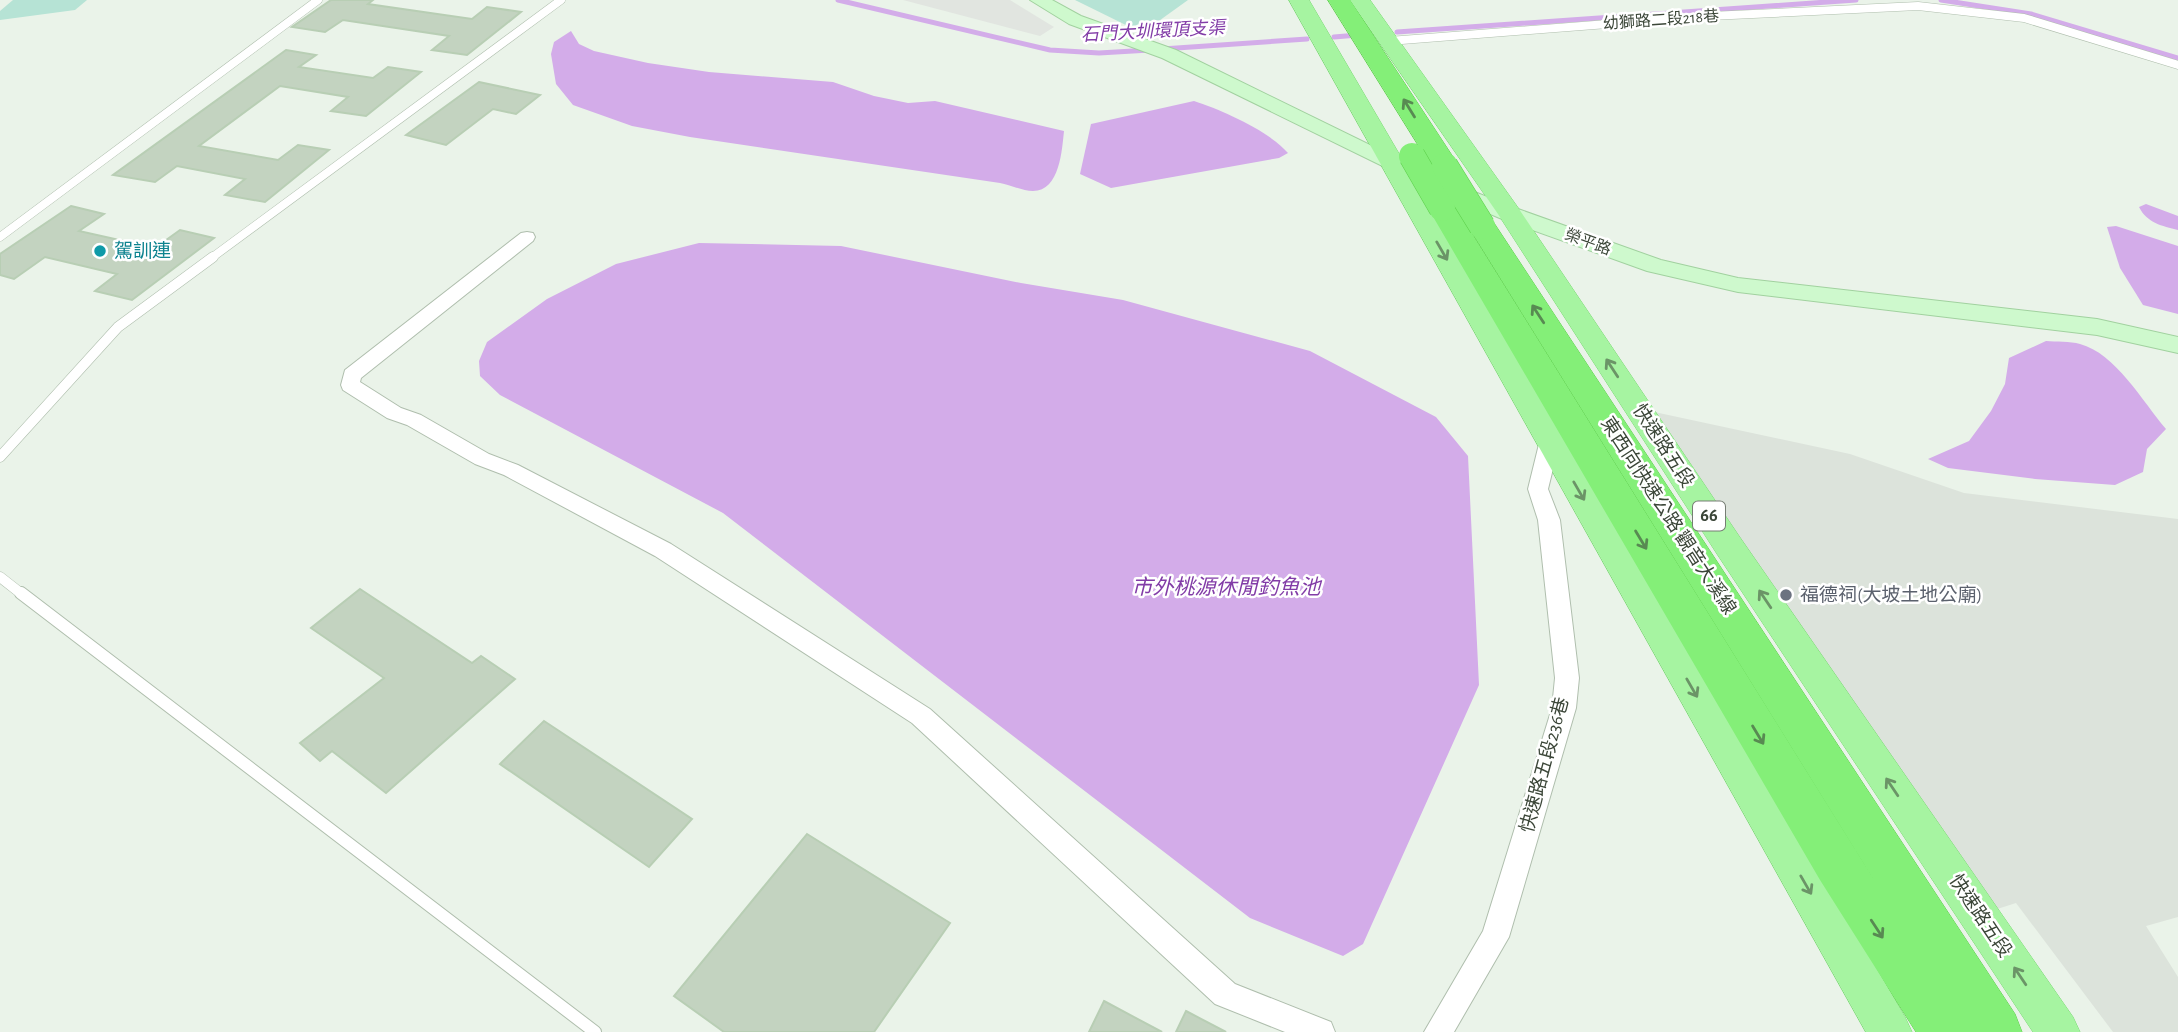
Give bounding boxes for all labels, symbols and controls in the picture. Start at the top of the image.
street label: 幼獅路二段218巷 [1602,7,1720,32]
water label: 石門大圳環頂支渠 [1081,17,1228,45]
one-way arrow [1401,99,1415,119]
street label: 榮平路 [1563,225,1614,258]
place label: 駕訓連 [114,240,171,261]
one-way arrow [1435,240,1449,260]
marker: 駕訓連 [92,243,108,259]
one-way arrow [1531,305,1546,324]
one-way arrow [1605,359,1619,379]
street label: 快速路五段 [1629,400,1699,491]
street label: 東西向快速公路 觀音大溪線 [1597,413,1741,618]
one-way arrow [1572,481,1586,501]
road number: 66 [1693,502,1725,530]
one-way arrow [1634,530,1648,550]
water label: 市外桃源休閒釣魚池 [1132,576,1322,598]
place label: 福德祠(大坡土地公廟) [1800,584,1982,605]
marker: 福德祠(大坡土地公廟) [1778,587,1794,603]
one-way arrow [1757,590,1772,609]
one-way arrow [1685,678,1699,698]
street label: 快速路五段236巷 [1516,695,1572,835]
one-way arrow [1751,725,1765,745]
one-way arrow [1885,778,1899,797]
street label: 快速路五段 [1946,870,2016,961]
one-way arrow [1799,875,1813,895]
one-way arrow [1870,919,1885,938]
one-way arrow [2013,966,2027,986]

